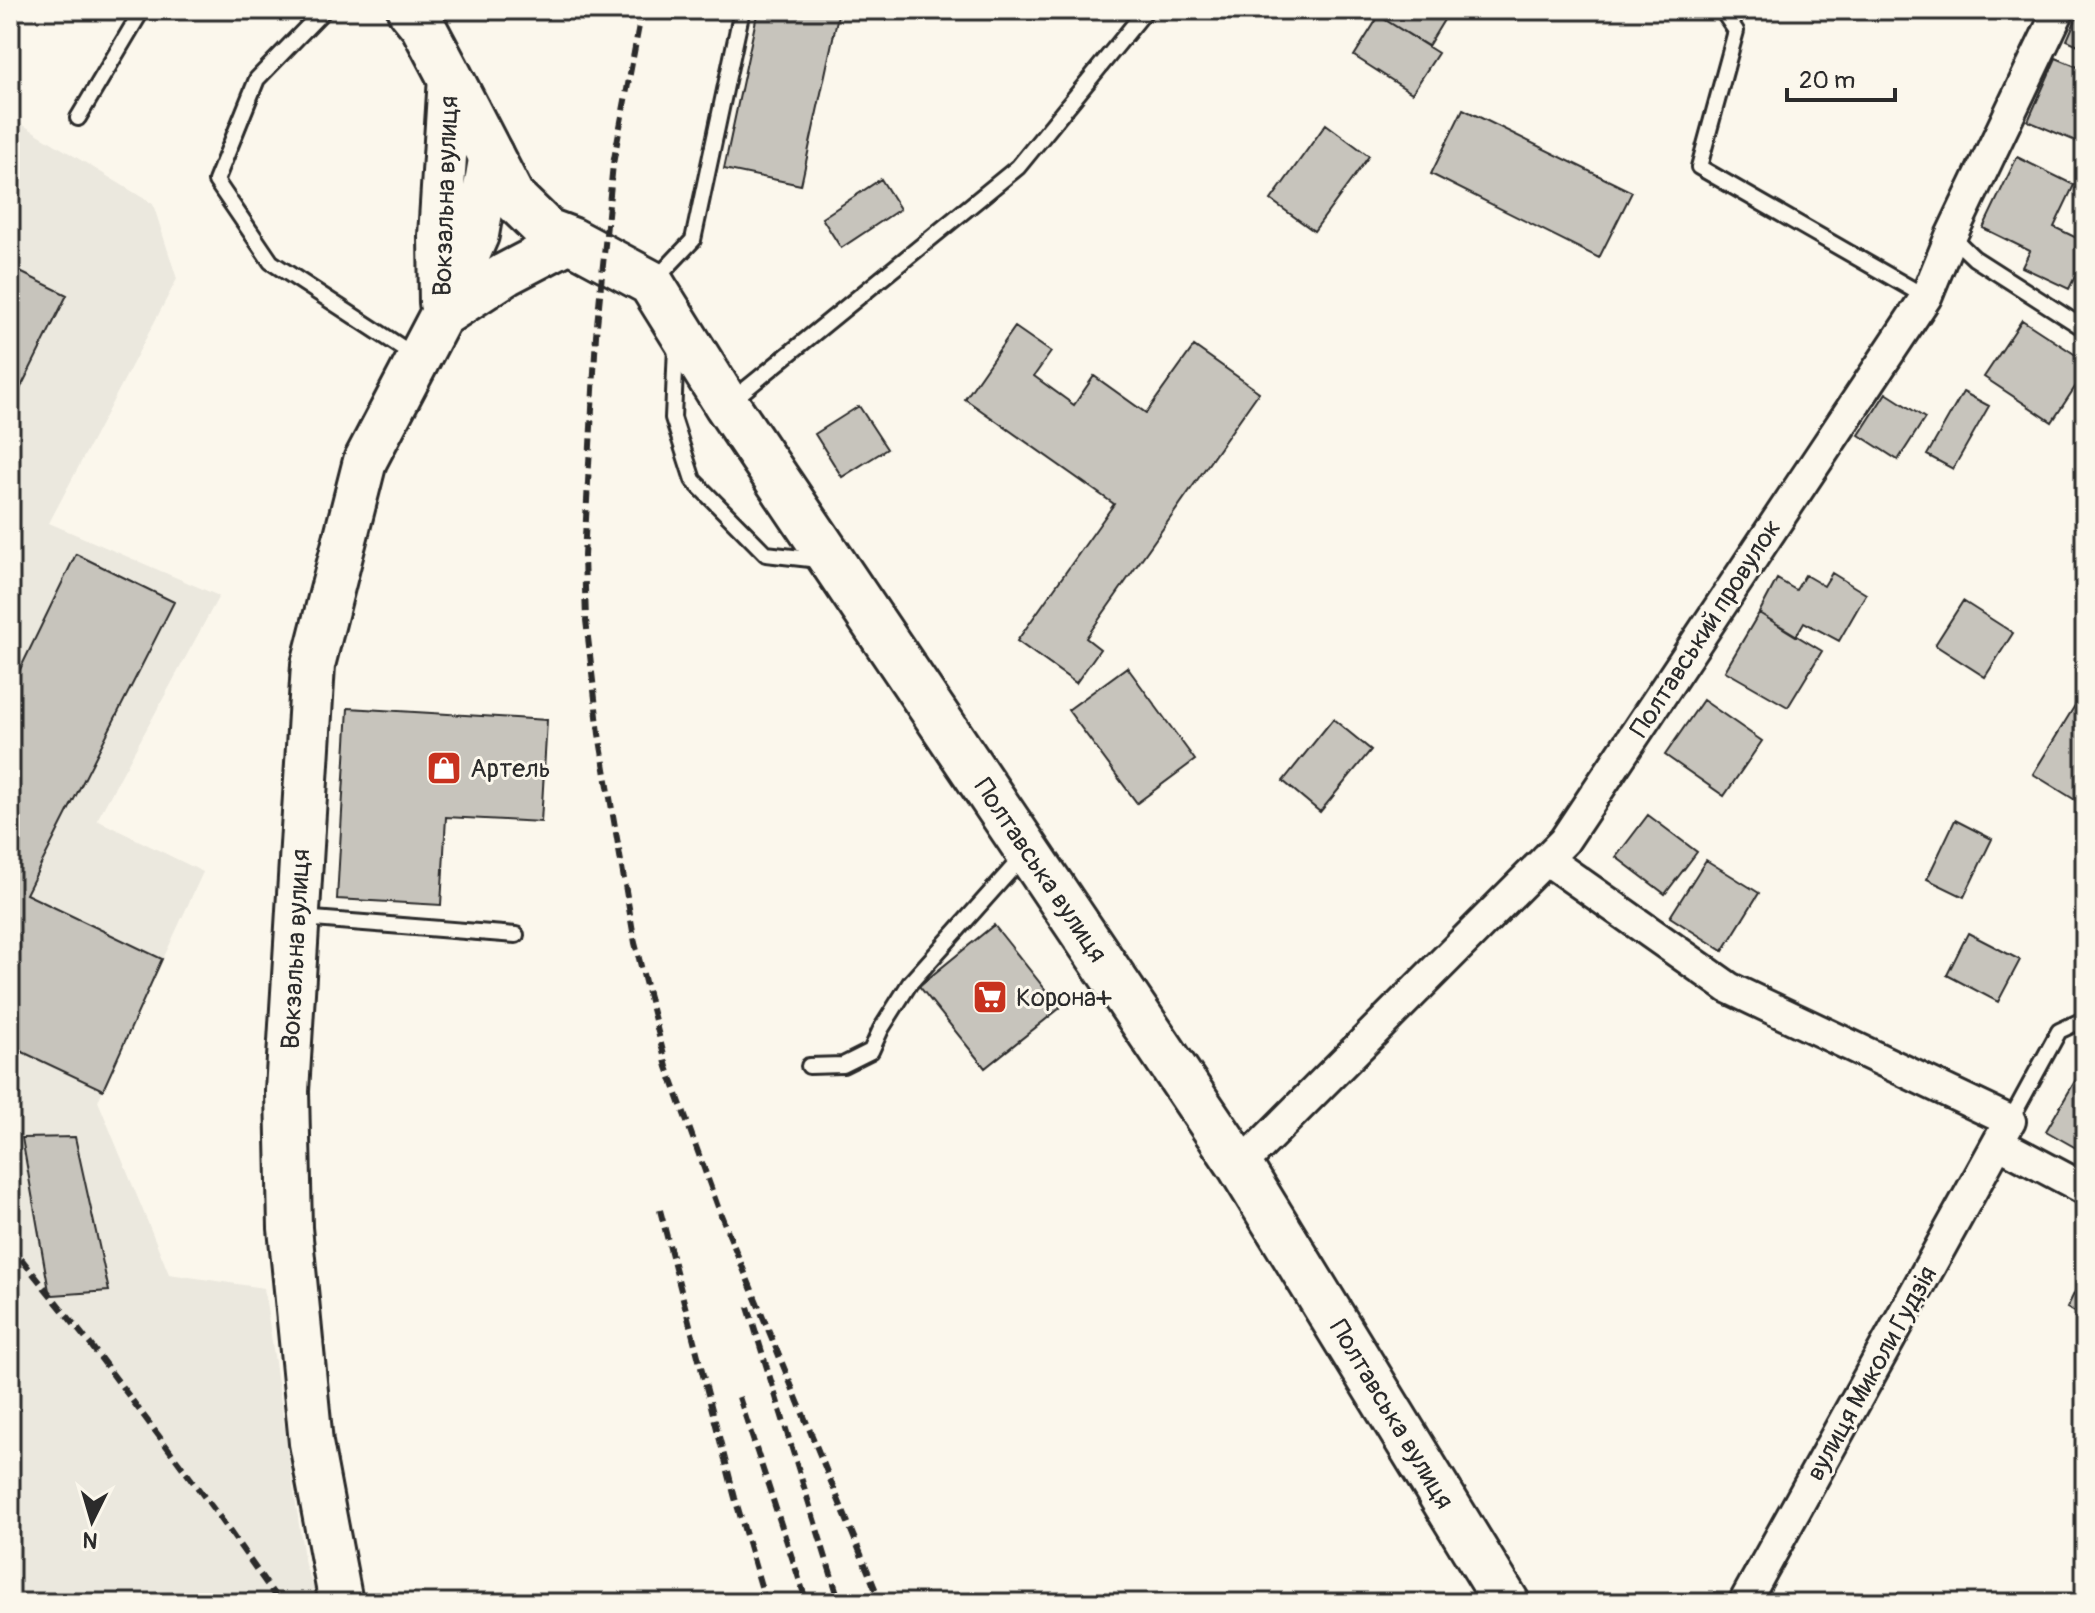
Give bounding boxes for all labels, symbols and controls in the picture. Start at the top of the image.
scale bar [1787,52,1895,102]
text: 20 m [1799,66,1855,95]
street label: Вокзальна вулиця [427,95,465,297]
street label: Полтавський провулок [1623,513,1788,744]
shop icon: Артель [425,749,463,787]
place label: Артель [470,753,551,785]
street label: Полтавська вулиця [967,772,1114,969]
street label: Вокзальна вулиця [275,848,317,1050]
supermarket icon: Корона+ [971,978,1009,1016]
place label: Корона+ [1016,982,1112,1014]
street label: вулиця Миколи Гудзія [1800,1261,1944,1486]
street label: Полтавська вулиця [1322,1314,1460,1515]
north arrow [52,1481,132,1561]
text: N [82,1525,99,1555]

